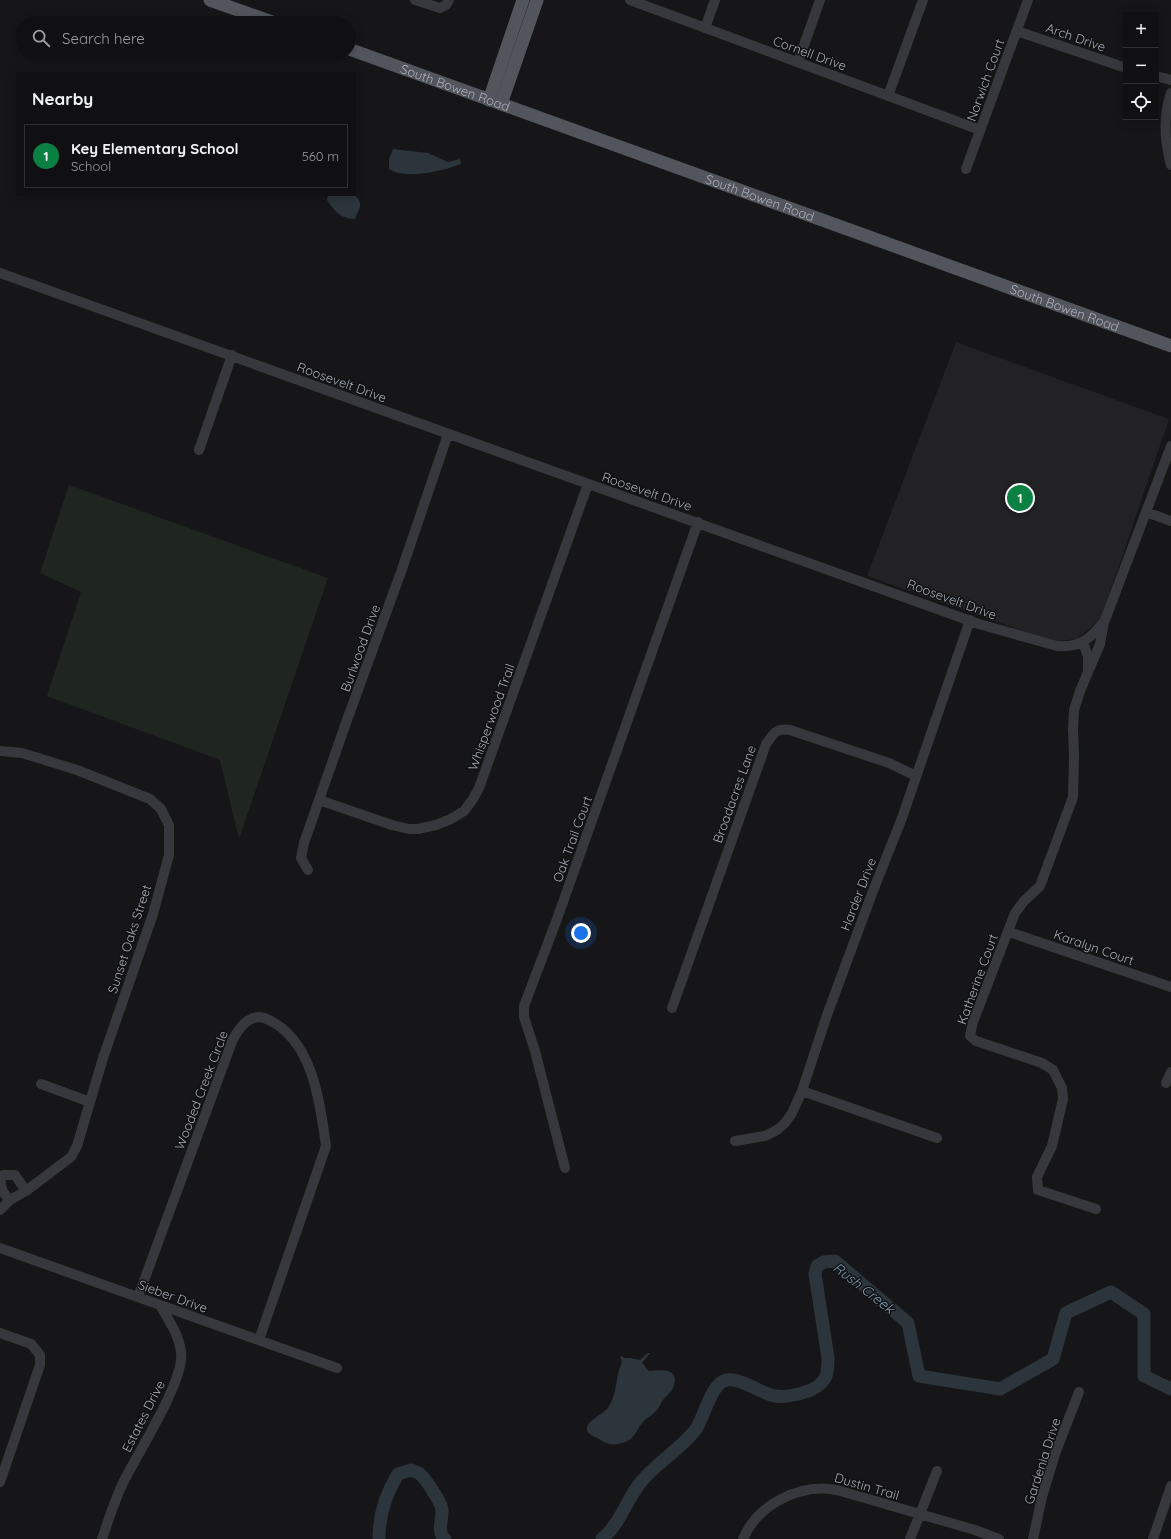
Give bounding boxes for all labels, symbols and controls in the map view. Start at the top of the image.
map controls [1123,12,1159,120]
button: + [1123,12,1159,48]
search box [16,16,356,60]
street label: Arch Drive [1044,19,1108,55]
icon: search [30,27,52,49]
text: Search here [62,29,145,48]
street label: Cornell Drive [771,32,849,74]
street label: Norwich Court [963,37,1007,123]
button: − [1123,48,1159,84]
street label: South Bowen Road [399,60,512,114]
button: locate [1123,84,1159,120]
text: Nearby [32,88,93,109]
text: Key Elementary School [71,139,239,158]
text: 1 [43,148,49,164]
text: 560 m [302,148,339,164]
text: School [71,158,111,174]
street label: South Bowen Road [703,170,817,225]
street label: South Bowen Road [1008,281,1121,335]
street label: Roosevelt Drive [295,358,389,406]
street label: Roosevelt Drive [600,468,694,514]
pin: 1 [1007,483,1033,513]
street label: Roosevelt Drive [905,575,999,623]
street label: Burlwood Drive [337,602,383,694]
street label: Whisperwood Trail [464,662,518,772]
street label: Broadacres Lane [709,743,759,845]
street label: Oak Trail Court [549,794,595,884]
street label: Harder Drive [837,855,879,933]
street label: Sunset Oaks Street [104,883,154,995]
your location [571,923,591,943]
street label: Karalyn Court [1052,926,1136,968]
street label: Katherine Court [953,932,1001,1026]
street label: Wooded Creek Circle [171,1028,231,1152]
water label: Rush Creek [830,1258,900,1319]
street label: Sieber Drive [136,1276,210,1316]
street label: Estates Drive [118,1377,168,1455]
street label: Gardenia Drive [1020,1416,1064,1506]
street label: Dustin Trail [833,1469,901,1503]

